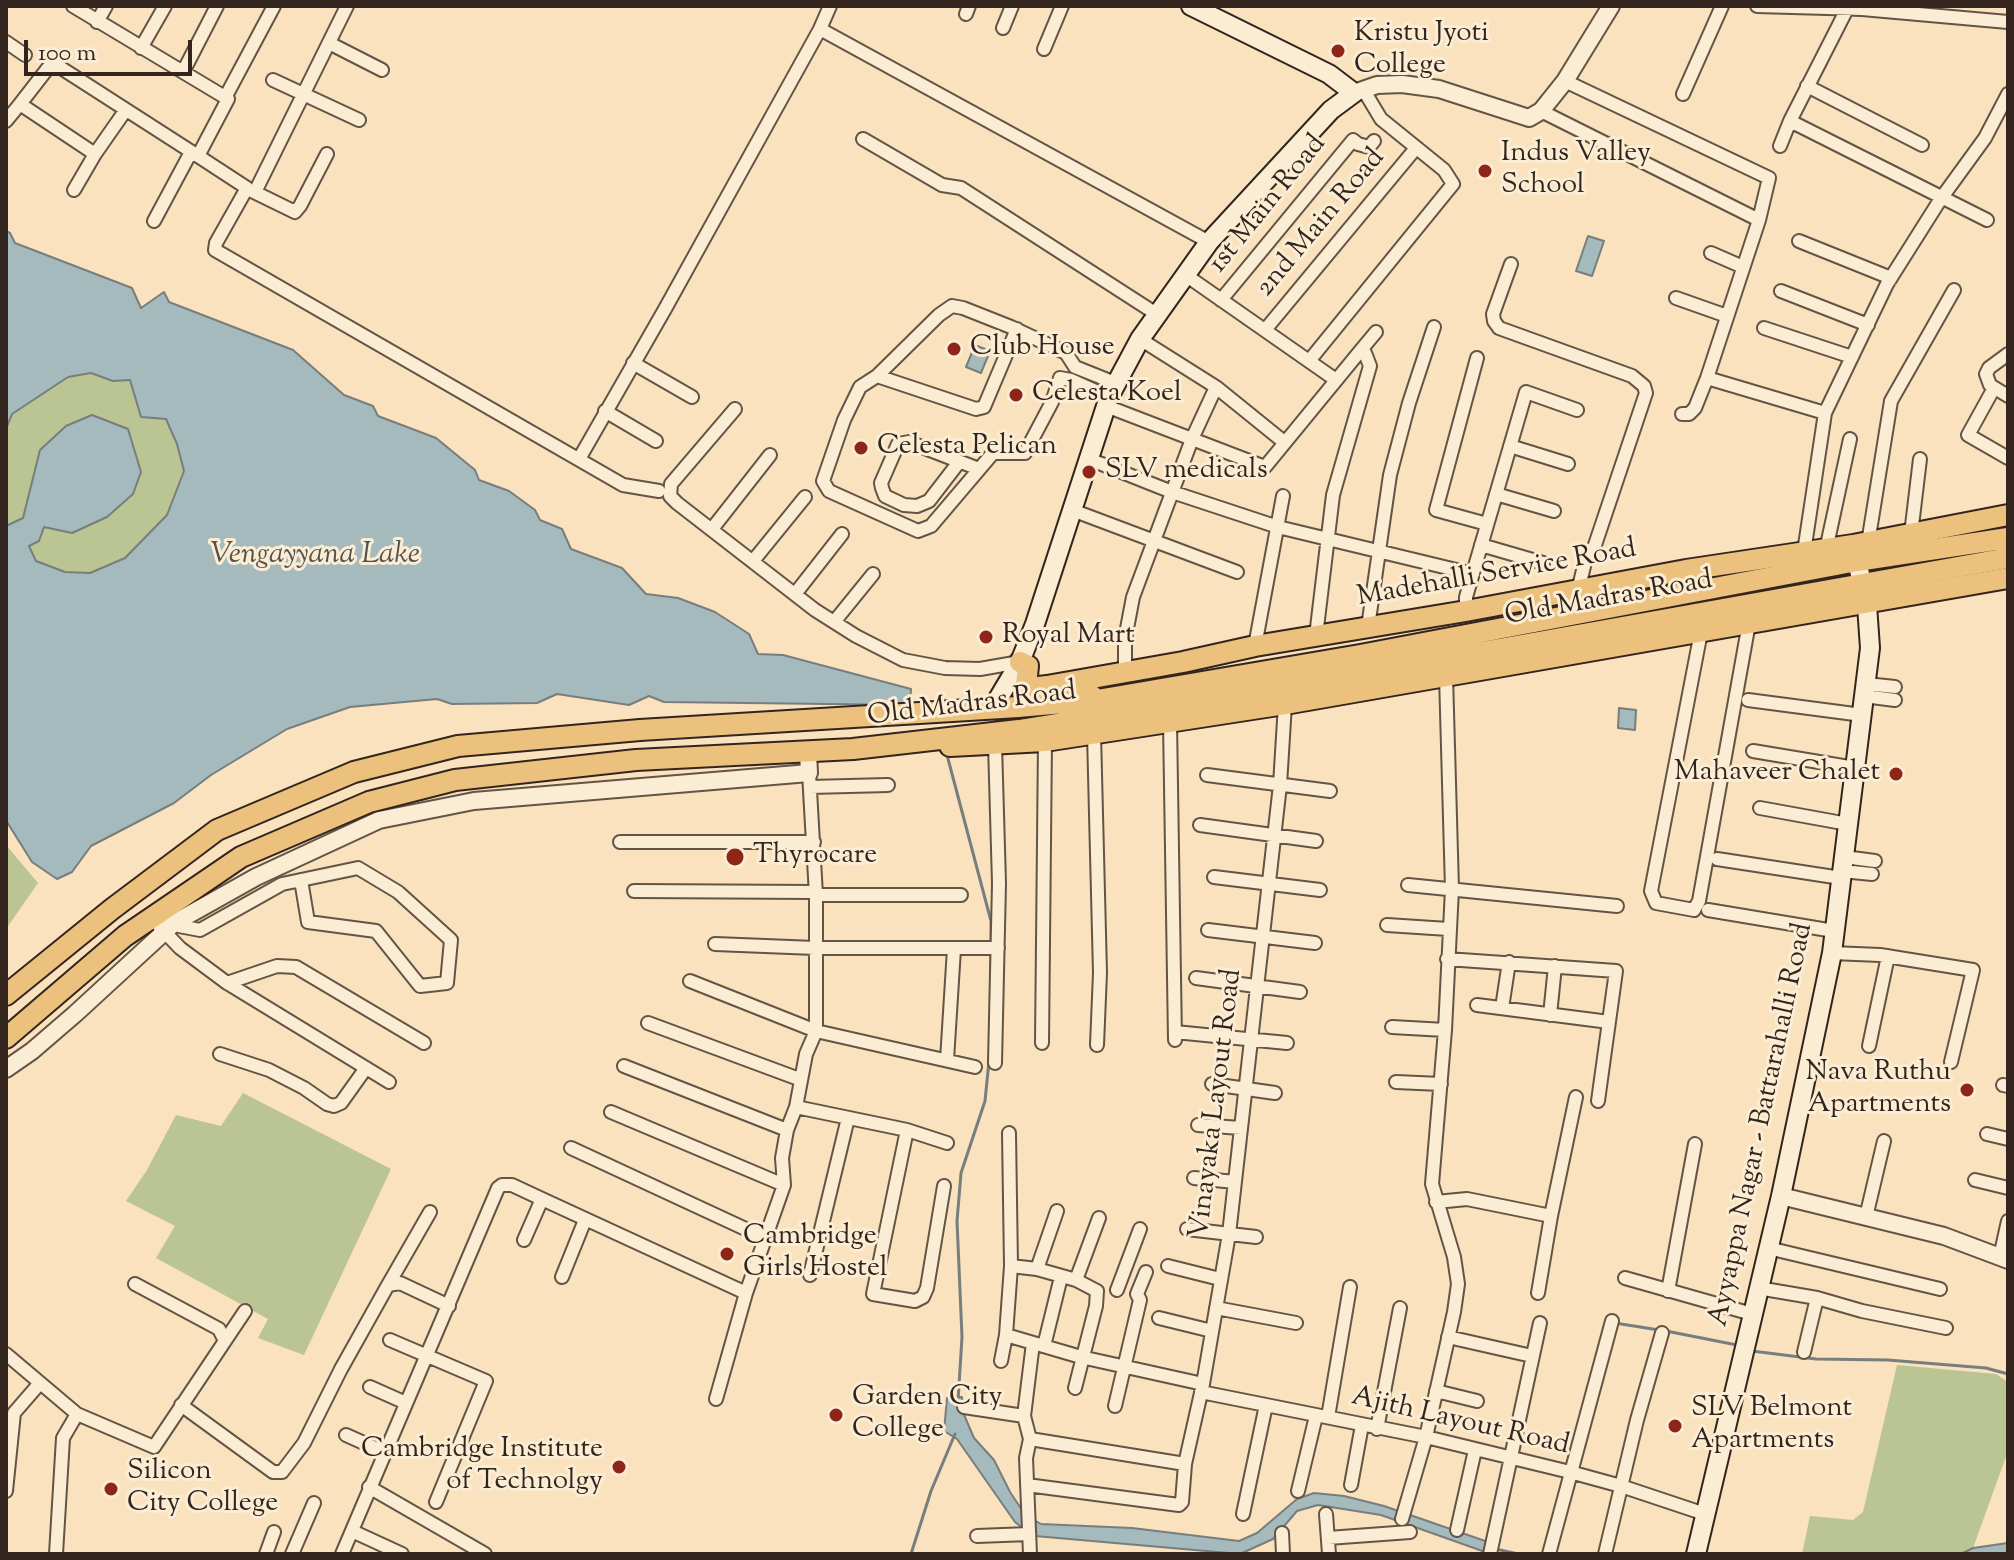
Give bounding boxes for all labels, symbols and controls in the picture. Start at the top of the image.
place label: Kristu Jyoti College [1354,18,1489,84]
scale bar [28,24,196,74]
text: 100 m [38,37,96,71]
marker: Kristu Jyoti College [1329,42,1347,60]
street label: 1st Main Road [1203,129,1335,281]
place label: Indus Valley School [1501,138,1651,204]
street label: 2nd Main Road [1250,143,1394,305]
marker: Indus Valley School [1476,162,1494,180]
place label: Club House [970,332,1115,366]
marker: Club House [945,340,963,358]
place label: Celesta Koel [1032,378,1182,412]
marker: Celesta Koel [1007,386,1025,404]
place label: Celesta Pelican [877,431,1057,465]
marker: Celesta Pelican [852,439,870,457]
place label: SLV medicals [1105,455,1268,489]
marker: SLV medicals [1080,463,1098,481]
street label: Madehalli Service Road [1355,534,1639,616]
water label: Vengayyana Lake [210,539,420,575]
street label: Old Madras Road [1503,565,1715,635]
place label: Royal Mart [1002,620,1135,654]
marker: Royal Mart [977,628,995,646]
street label: Old Madras Road [866,677,1078,735]
place label: Mahaveer Chalet [1674,757,1880,791]
marker: Mahaveer Chalet [1887,765,1905,783]
place label: Thyrocare [753,840,877,874]
marker: Thyrocare [724,846,746,868]
street label: Ayyappa Nagar - Battarahalli Road [1704,920,1822,1330]
street label: Vinayaka Layout Road [1185,967,1251,1241]
place label: Nava Ruthu Apartments [1805,1057,1951,1123]
marker: Nava Ruthu Apartments [1958,1081,1976,1099]
place label: Cambridge Girls Hostel [743,1221,888,1287]
marker: Cambridge Girls Hostel [718,1245,736,1263]
place label: Garden City College [852,1382,1003,1448]
street label: Ajith Layout Road [1348,1382,1572,1464]
place label: SLV Belmont Apartments [1691,1393,1852,1459]
marker: Garden City College [827,1406,845,1424]
marker: SLV Belmont Apartments [1666,1417,1684,1435]
place label: Cambridge Institute of Technolgy [361,1434,603,1500]
place label: Silicon City College [127,1456,278,1522]
marker: Cambridge Institute of Technolgy [610,1458,628,1476]
marker: Silicon City College [102,1480,120,1498]

